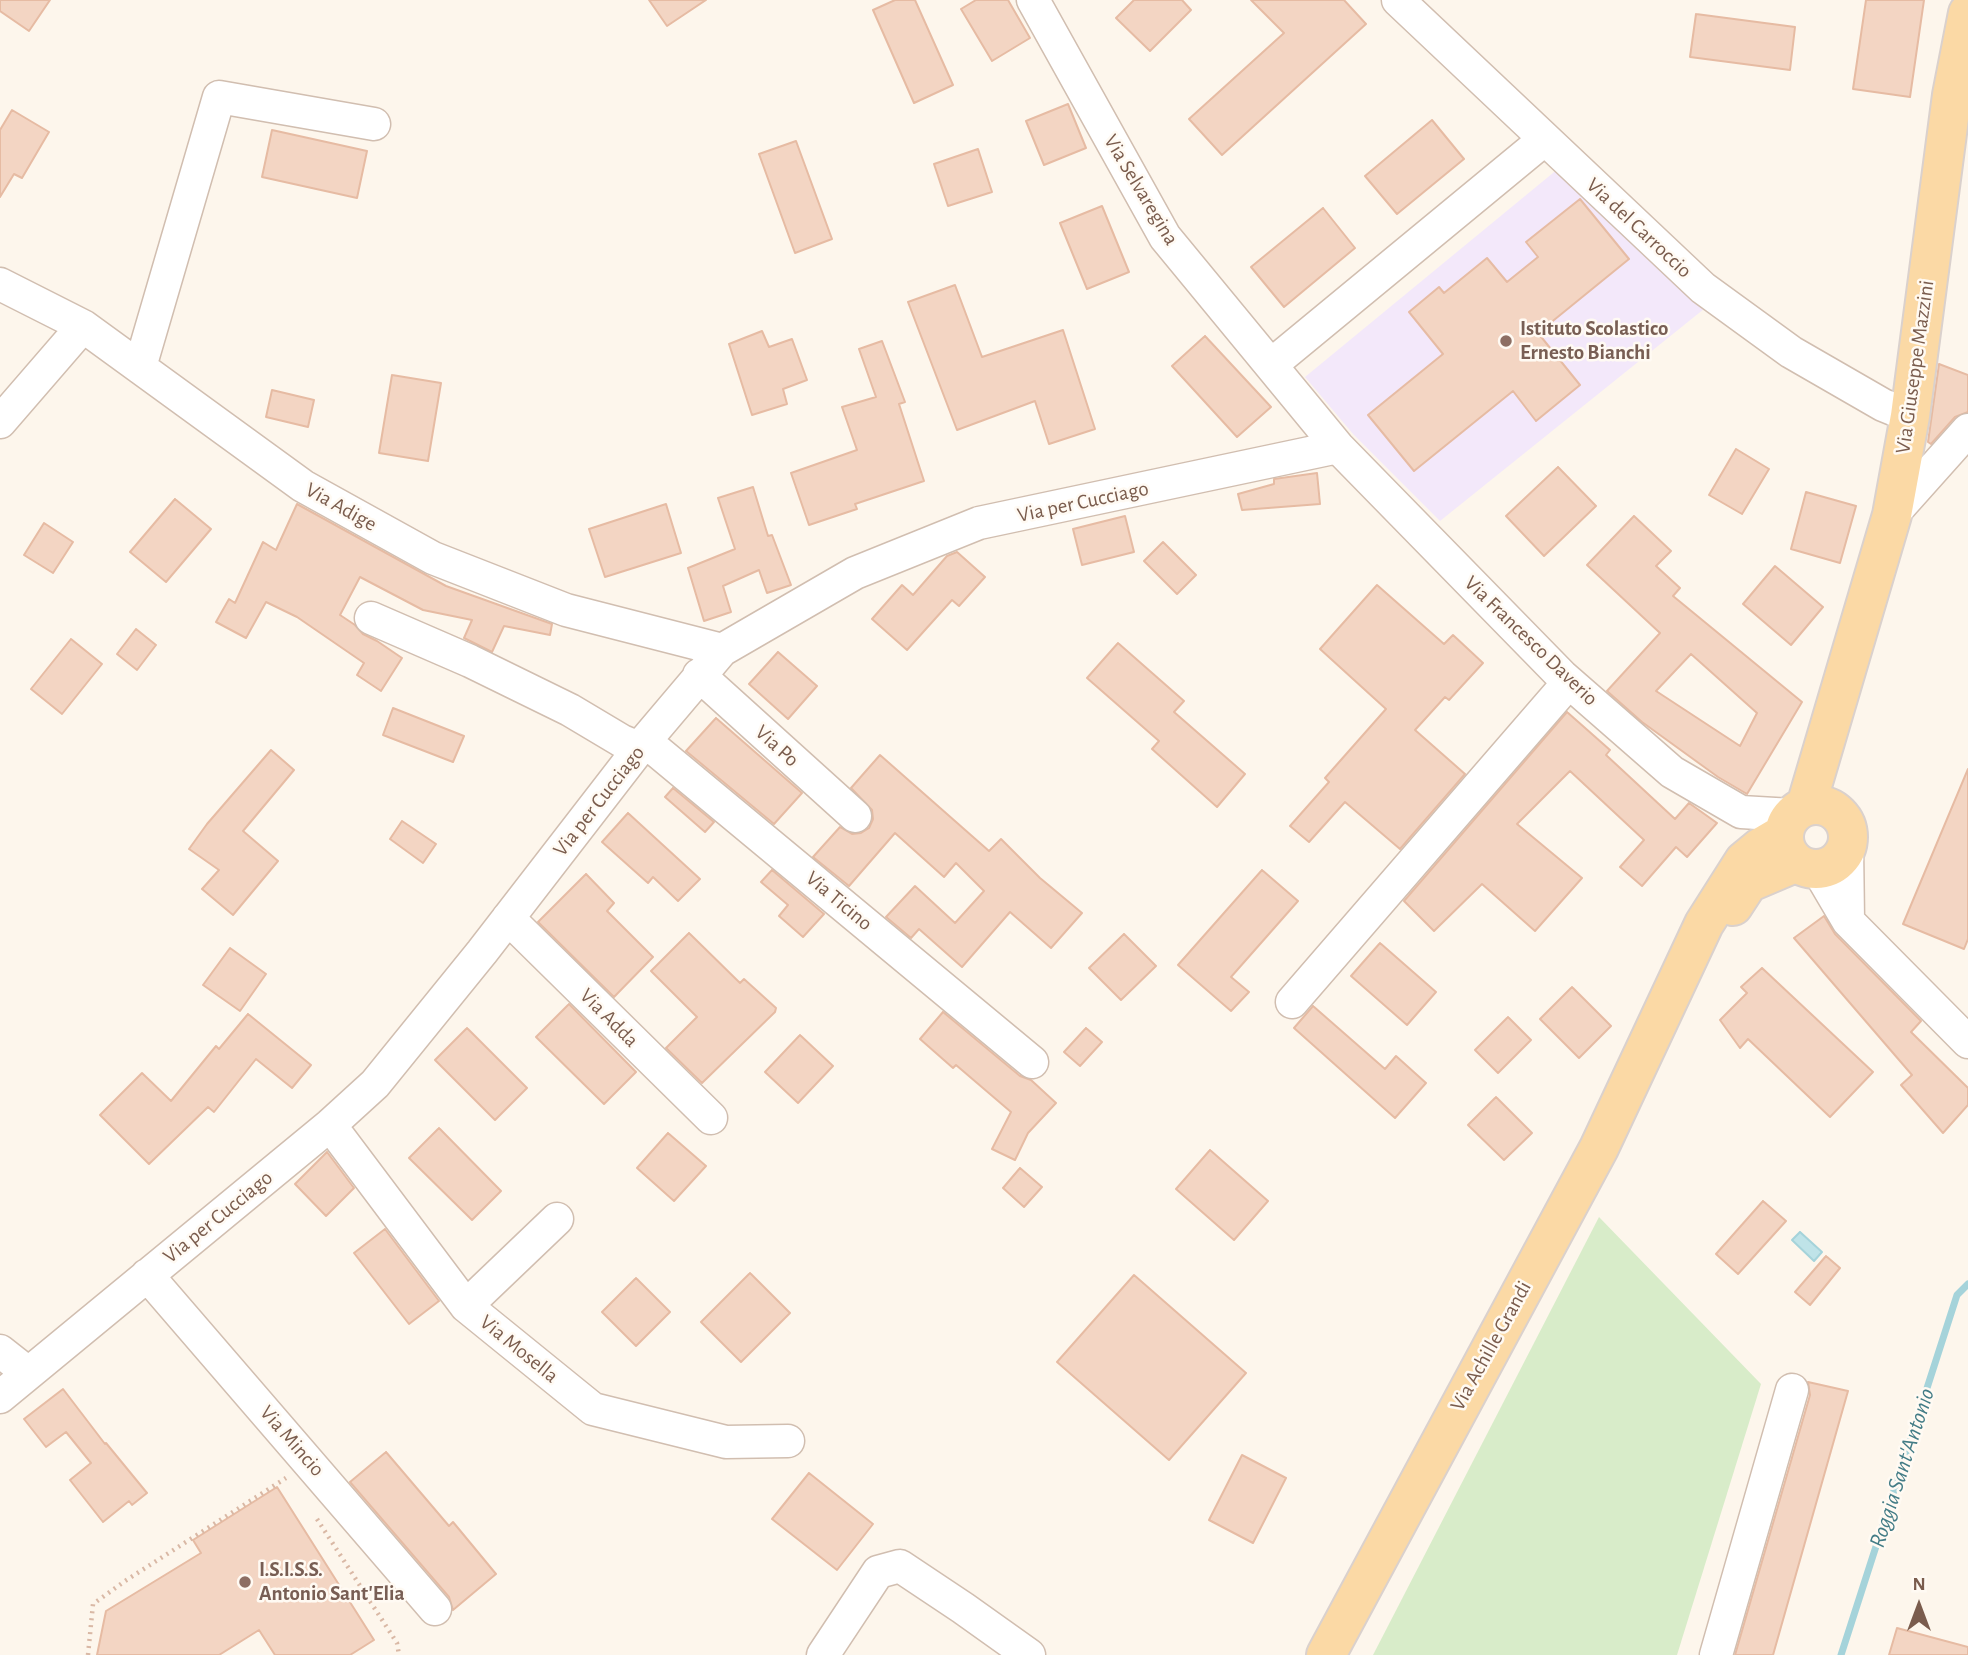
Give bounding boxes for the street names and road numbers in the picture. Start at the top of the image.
street label: Via Selvaregina [1098,130,1184,250]
street label: Via del Carroccio [1581,173,1697,283]
street label: Via Giuseppe Mazzini [1890,279,1940,455]
street label: Via per Cucciago [1015,476,1151,528]
street label: Via Adige [301,477,381,537]
street label: Via Francesco Daverio [1459,571,1603,711]
street label: Via Po [750,720,804,772]
street label: Via per Cucciago [548,741,650,861]
street label: Via Ticino [800,866,878,936]
street label: Via Adda [574,983,644,1053]
street label: Via per Cucciago [158,1165,278,1269]
street label: Via Achille Grandi [1445,1277,1537,1415]
street label: Via Mosella [475,1310,563,1388]
street label: Via Mincio [254,1400,330,1482]

